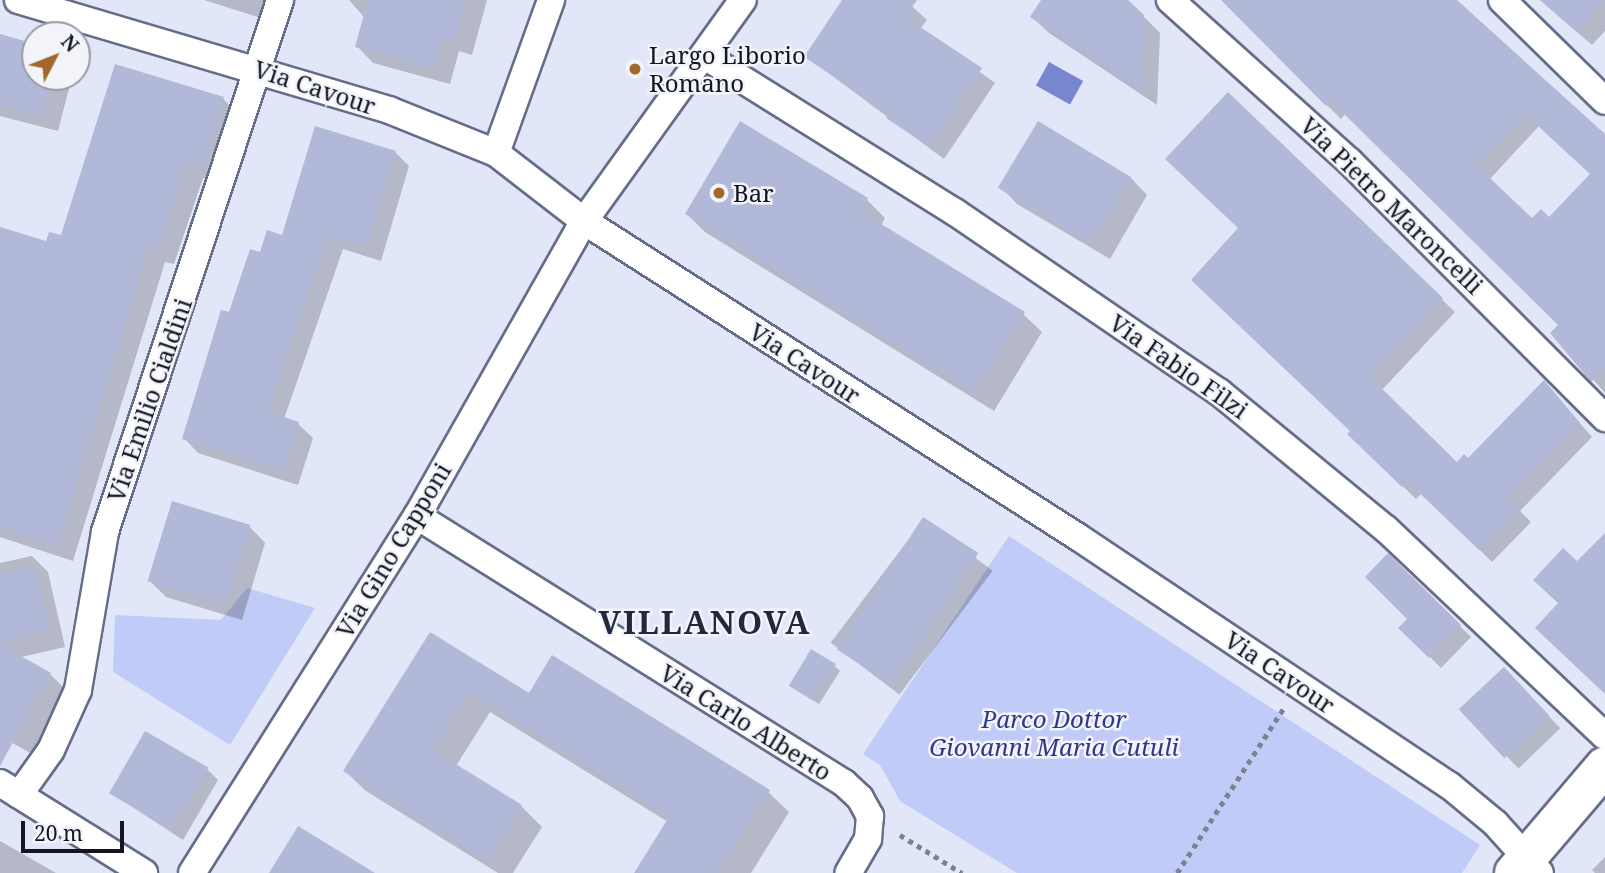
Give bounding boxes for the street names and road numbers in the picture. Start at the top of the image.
street label: Via Cavour [251,54,379,120]
street label: Via Pietro Maroncelli [1295,110,1489,300]
street label: Via Emilio Cialdini [101,295,197,505]
street label: Via Fabio Filzi [1104,308,1254,424]
street label: Via Cavour [744,317,866,409]
street label: Via Gino Capponi [329,457,457,643]
street label: Via Cavour [1220,625,1340,719]
street label: Via Carlo Alberto [655,658,837,786]

